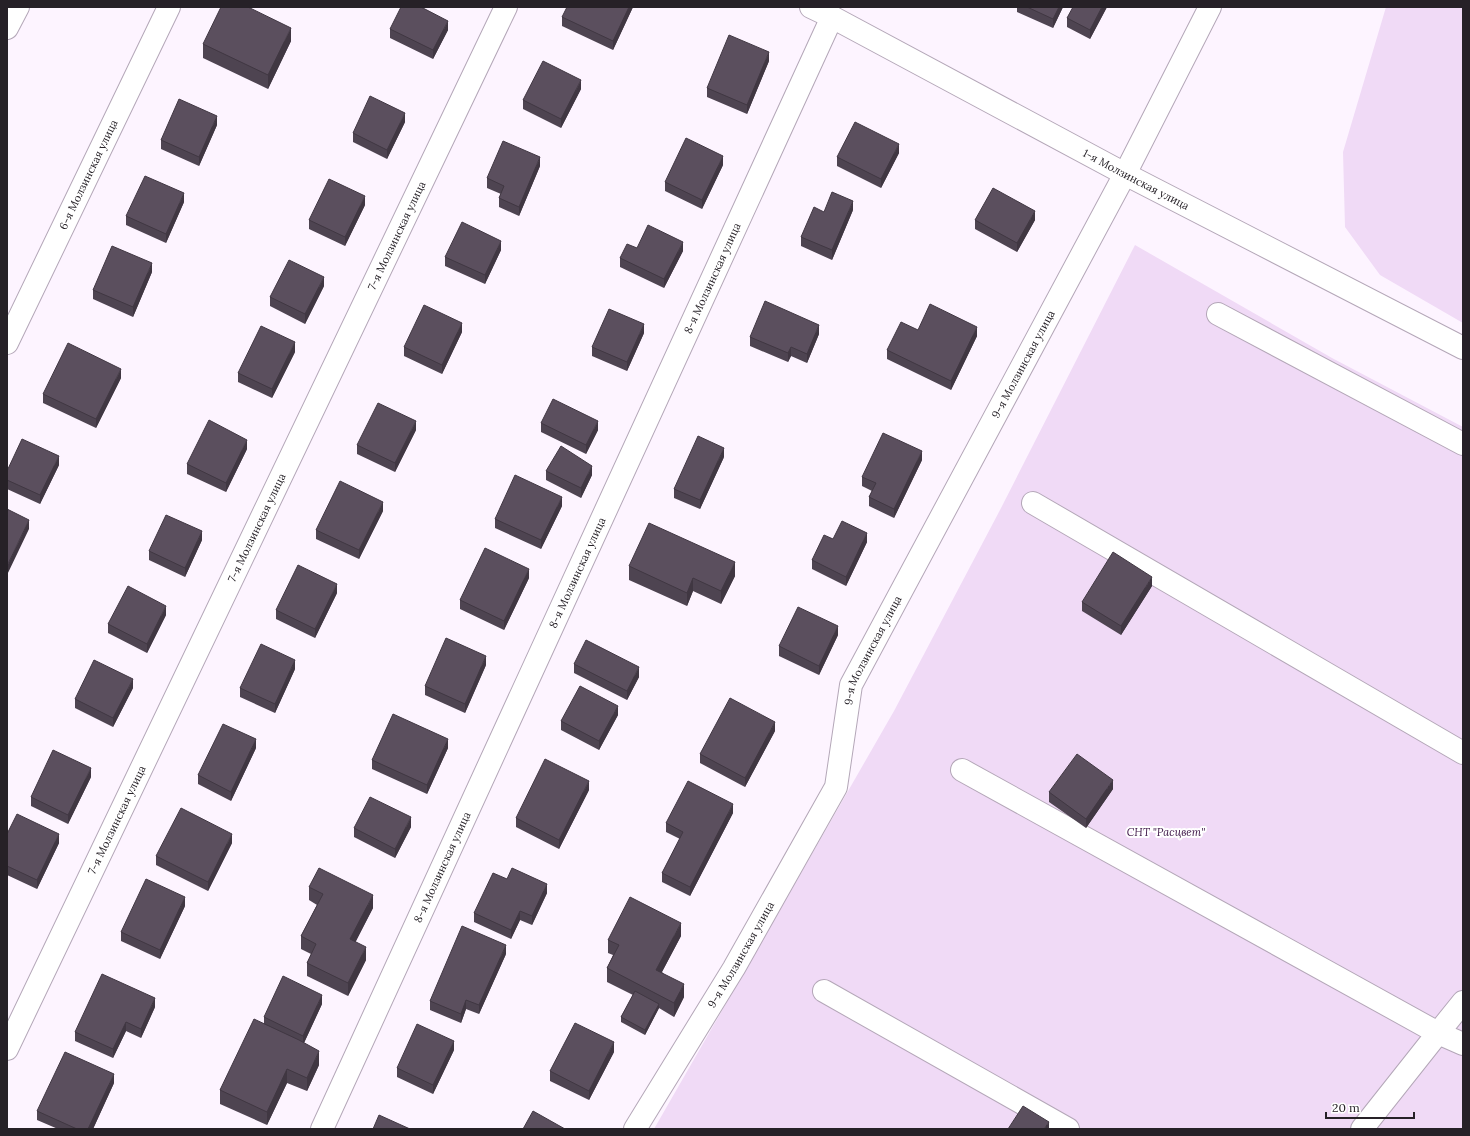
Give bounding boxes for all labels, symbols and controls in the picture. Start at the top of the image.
street label: 6-я Молзинская улица [56,117,121,232]
street label: 1-я Молзинская улица [1081,146,1192,213]
street label: 7-я Молзинская улица [365,178,429,292]
street label: 8-я Молзинская улица [681,220,744,336]
street label: 9-я Молзинская улица [988,307,1058,421]
street label: 7-я Молзинская улица [225,471,289,584]
street label: 8-я Молзинская улица [546,515,609,630]
street label: 9-я Молзинская улица [841,593,905,706]
street label: 7-я Молзинская улица [85,763,149,877]
street label: 8-я Молзинская улица [411,809,474,925]
park label: СНТ "Расцвет" [1127,825,1205,839]
street label: 9-я Молзинская улица [704,899,777,1010]
scale bar [1326,1094,1414,1120]
text: 20 m [1332,1100,1360,1115]

